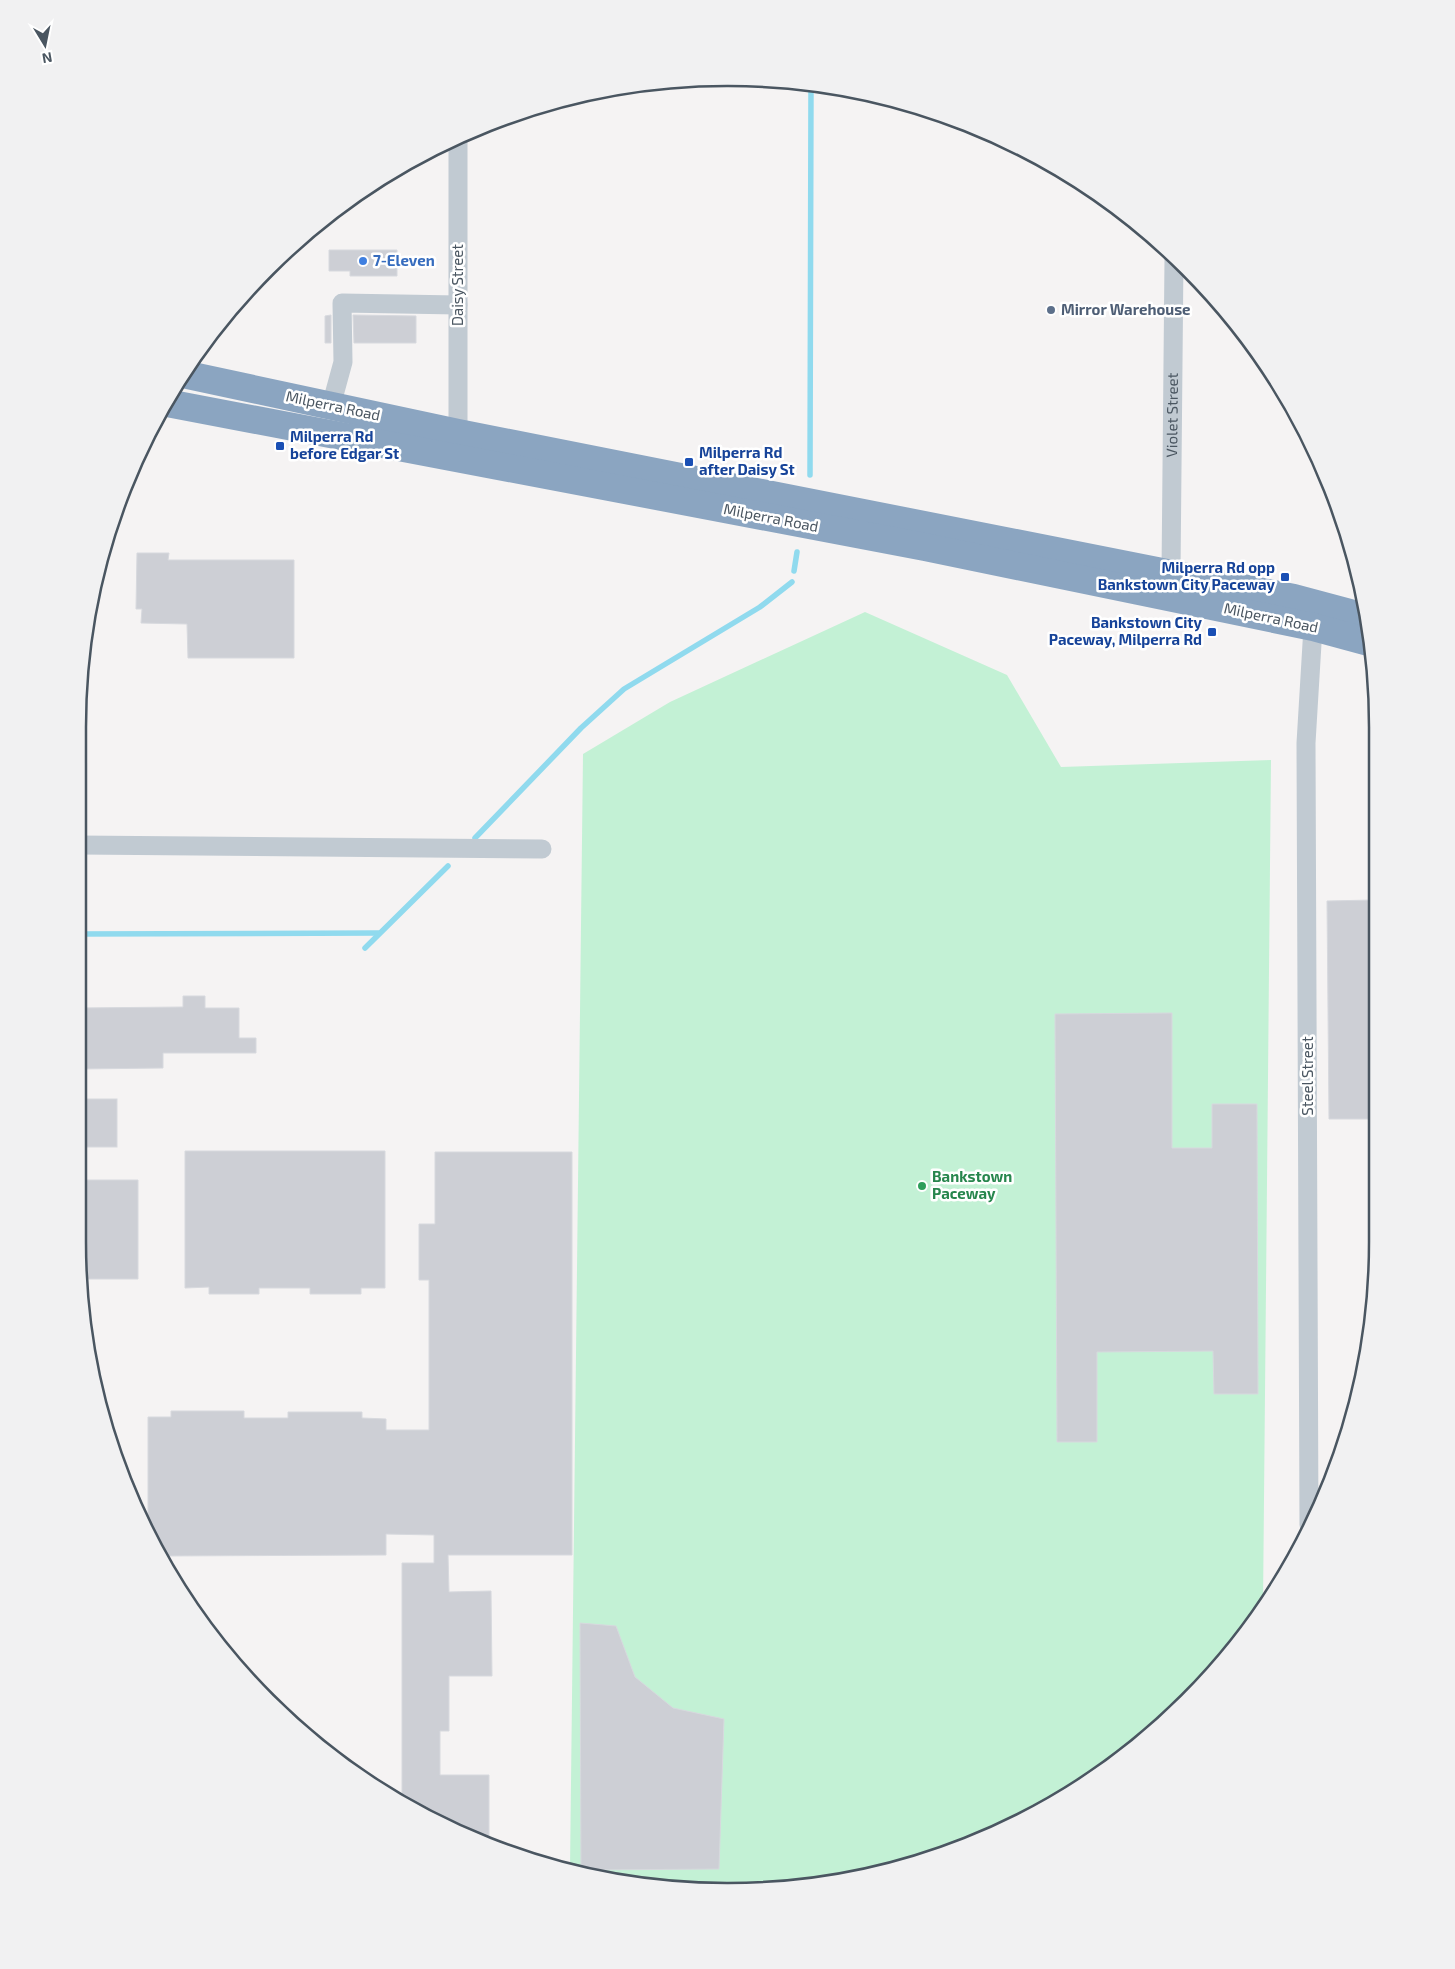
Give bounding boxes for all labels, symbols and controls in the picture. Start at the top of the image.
north arrow [20,20,70,70]
text: N [41,49,54,68]
street label: Daisy Street [448,244,466,326]
place label: 7-Eleven [373,251,435,269]
marker: 7-Eleven [357,255,369,267]
place label: Mirror Warehouse [1061,300,1191,318]
marker: Mirror Warehouse [1045,304,1057,316]
street label: Violet Street [1162,372,1181,457]
street label: Milperra Road [284,386,382,424]
place label: Milperra Rd before Edgar St [290,427,399,462]
marker: Milperra Rd before Edgar St [274,440,286,452]
place label: Milperra Rd after Daisy St [699,443,795,479]
marker: Milperra Rd after Daisy St [683,456,695,468]
street label: Milperra Road [722,499,820,535]
place label: Milperra Rd opp Bankstown City Paceway [1098,558,1275,594]
marker: Milperra Rd opp Bankstown City Paceway [1279,571,1291,583]
street label: Milperra Road [1222,598,1320,636]
place label: Bankstown City Paceway, Milperra Rd [1049,613,1203,649]
marker: Bankstown City Paceway, Milperra Rd [1206,626,1218,638]
street label: Steel Street [1298,1036,1316,1116]
place label: Bankstown Paceway [932,1167,1012,1203]
marker: Bankstown Paceway [916,1180,928,1192]

